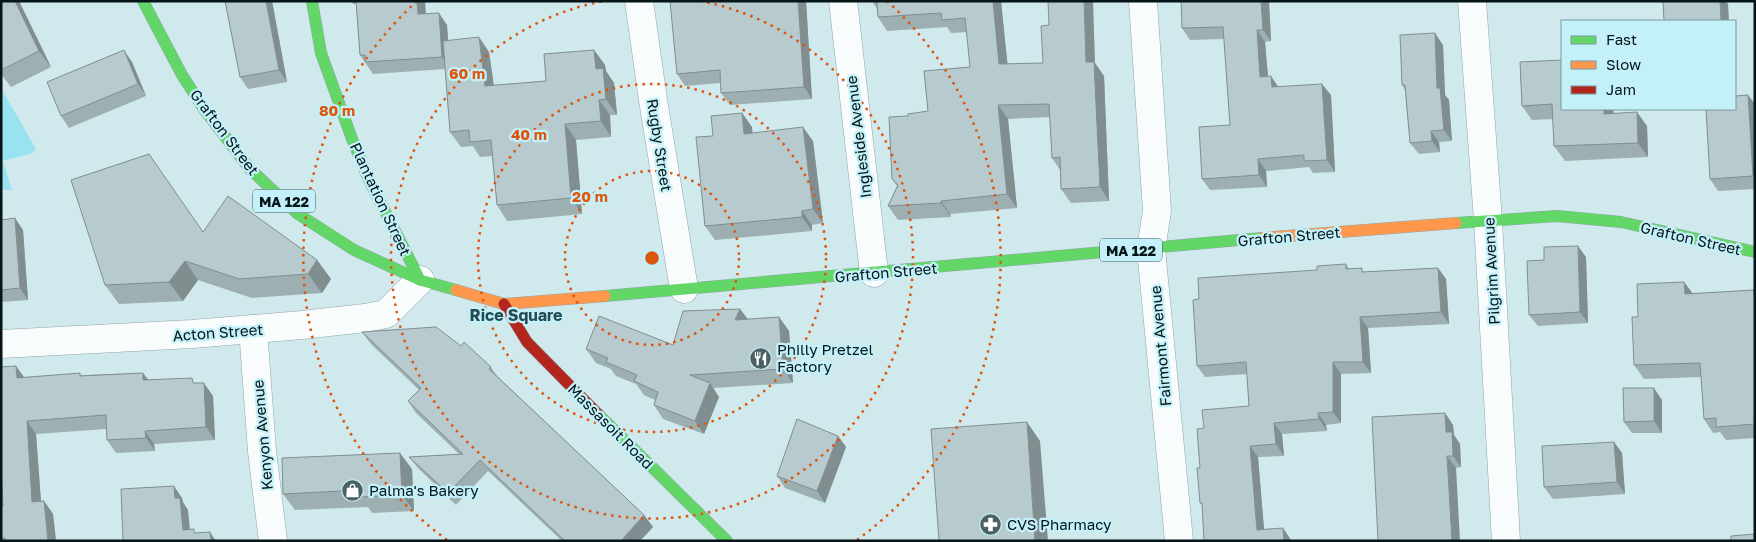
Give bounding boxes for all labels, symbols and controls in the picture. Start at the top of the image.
legend [1561,20,1736,110]
text: Fast [1606,30,1637,48]
text: Slow [1606,55,1641,73]
text: 60 m [449,64,485,82]
street label: Ingleside Avenue [842,75,874,199]
text: Jam [1606,80,1636,98]
street label: Grafton Street [187,86,263,178]
street label: Rugby Street [644,97,676,193]
text: 80 m [319,101,355,119]
text: 40 m [511,125,547,143]
street label: Plantation Street [347,140,415,258]
text: 20 m [572,187,608,205]
road number: MA 122 [253,190,315,212]
street label: Pilgrim Avenue [1479,217,1503,325]
street label: Grafton Street [1639,218,1743,258]
street label: Grafton Street [1237,223,1341,249]
road number: MA 122 [1100,238,1162,262]
centre of rings [643,249,661,267]
street label: Grafton Street [834,259,938,285]
street label: Fairmont Avenue [1146,285,1174,407]
district label: Rice Square [470,305,562,325]
street label: Acton Street [172,320,264,344]
place label: Philly Pretzel Factory [777,340,873,375]
restaurant icon: Philly Pretzel Factory [749,346,773,370]
street label: Kenyon Avenue [248,379,276,491]
street label: Massasoit Road [565,380,657,472]
shop icon: Palma's Bakery [341,478,365,502]
place label: Palma's Bakery [369,481,479,499]
pharmacy icon: CVS Pharmacy [979,512,1003,536]
place label: CVS Pharmacy [1007,515,1112,533]

